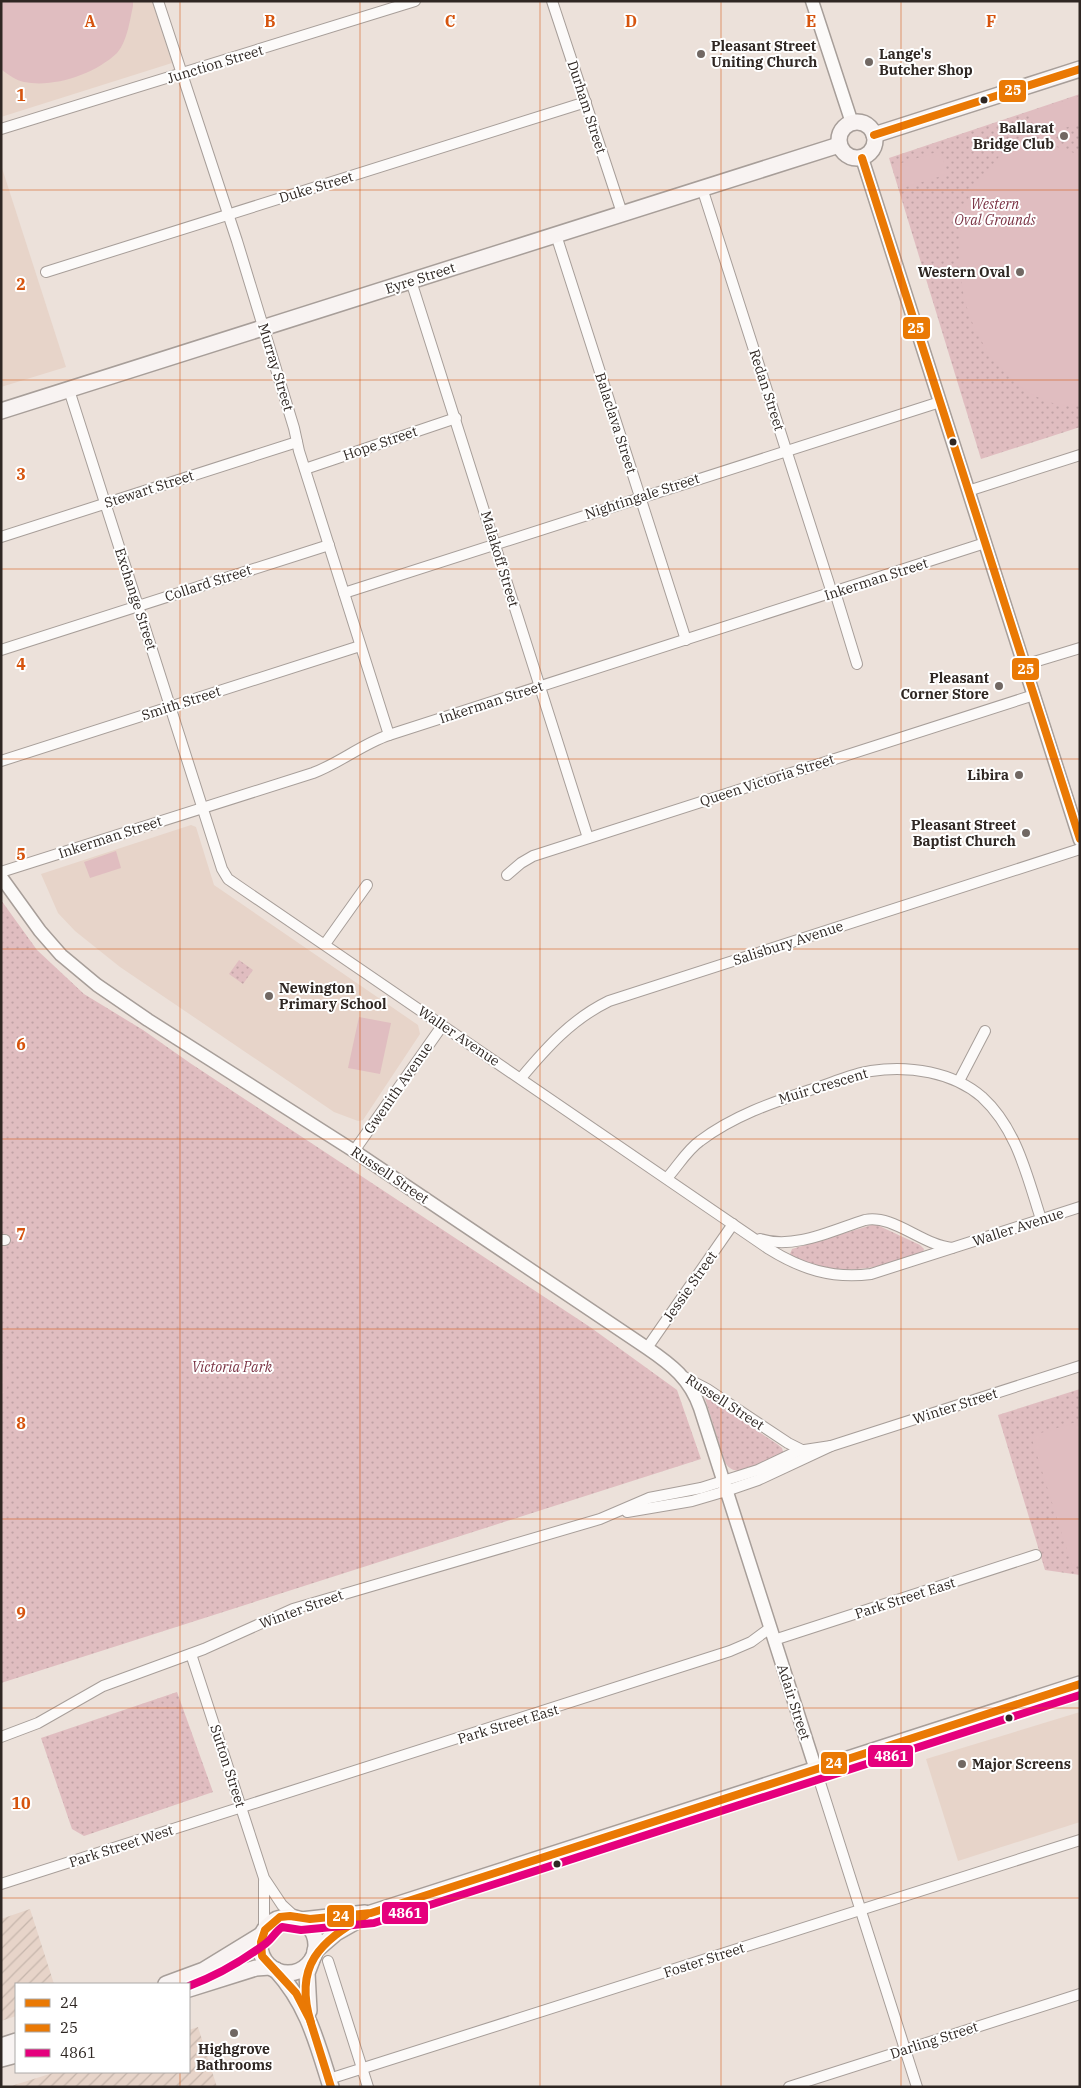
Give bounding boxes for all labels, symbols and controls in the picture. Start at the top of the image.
text: A [84,11,96,31]
text: B [264,11,276,31]
text: C [445,11,455,31]
text: D [625,11,637,31]
text: E [806,11,816,31]
text: F [986,11,996,31]
place label: Pleasant Street Uniting Church [711,37,817,71]
street label: Junction Street [165,41,265,87]
place label: Lange's Butcher Shop [879,45,973,79]
marker: Pleasant Street Uniting Church [695,48,707,60]
marker: Lange's Butcher Shop [863,56,875,68]
street label: Durham Street [563,58,611,156]
line badge: 25 [998,79,1027,103]
text: 25 [1005,81,1021,99]
text: 1 [16,85,26,105]
unlabelled marker [979,95,989,105]
place label: Ballarat Bridge Club [973,119,1054,153]
marker: Ballarat Bridge Club [1058,130,1070,142]
street label: Duke Street [277,167,355,207]
park label: Western Oval Grounds [954,195,1037,229]
street label: Eyre Street [383,258,457,298]
place label: Western Oval [918,263,1010,281]
marker: Western Oval [1014,266,1026,278]
text: 2 [16,274,26,294]
line badge: 25 [902,316,931,340]
text: 25 [908,319,924,337]
street label: Murray Street [254,321,298,413]
street label: Redan Street [745,347,789,433]
street label: Balaclava Street [591,370,641,476]
street label: Hope Street [340,422,420,464]
unlabelled marker [948,437,958,447]
text: 3 [16,464,26,484]
street label: Stewart Street [102,466,196,512]
street label: Nightingale Street [582,469,702,523]
street label: Malakoff Street [477,509,523,609]
street label: Exchange Street [111,545,161,653]
street label: Inkerman Street [822,554,930,604]
street label: Collard Street [162,560,254,605]
text: 4 [16,654,26,674]
line badge: 25 [1011,657,1040,681]
text: 25 [1018,660,1034,678]
place label: Pleasant Corner Store [900,669,989,703]
street label: Inkerman Street [437,677,545,727]
marker: Pleasant Corner Store [993,680,1005,692]
street label: Smith Street [139,682,223,724]
street label: Queen Victoria Street [698,750,837,810]
place label: Libira [967,766,1009,784]
marker: Libira [1013,769,1025,781]
street label: Inkerman Street [56,812,164,862]
place label: Pleasant Street Baptist Church [911,816,1016,850]
marker: Pleasant Street Baptist Church [1020,827,1032,839]
text: 5 [16,844,26,864]
street label: Salisbury Avenue [731,917,845,969]
place label: Newington Primary School [279,979,387,1013]
marker: Newington Primary School [263,990,275,1002]
street label: Waller Avenue [415,1002,503,1070]
text: 6 [16,1034,26,1054]
street label: Gwenith Avenue [360,1039,436,1137]
street label: Muir Crescent [776,1064,870,1108]
street label: Russell Street [348,1142,432,1208]
street label: Waller Avenue [970,1204,1066,1250]
text: 7 [16,1224,26,1244]
street label: Jessie Street [659,1247,721,1325]
park label: Victoria Park [192,1358,273,1376]
street label: Russell Street [682,1370,768,1434]
street label: Winter Street [910,1384,1000,1428]
text: 8 [16,1413,26,1433]
street label: Park Street East [852,1573,958,1623]
street label: Winter Street [257,1585,345,1632]
text: 9 [16,1603,26,1623]
street label: Adair Street [773,1662,815,1742]
street label: Park Street East [455,1700,561,1748]
unlabelled marker [1004,1713,1014,1723]
street label: Sutton Street [206,1722,250,1810]
line badge: 4861 [867,1744,914,1768]
text: 4861 [874,1747,908,1765]
line badge: 24 [820,1751,848,1775]
text: 24 [826,1754,842,1772]
place label: Major Screens [972,1755,1071,1773]
marker: Major Screens [956,1758,968,1770]
text: 10 [11,1793,31,1813]
street label: Park Street West [67,1821,175,1871]
unlabelled marker [552,1859,562,1869]
line badge: 4861 [381,1901,429,1925]
line badge: 24 [326,1904,355,1928]
text: 4861 [388,1904,422,1922]
text: 24 [333,1907,349,1925]
street label: Foster Street [661,1938,747,1982]
legend [15,1983,190,2073]
text: 24 [60,1993,78,2012]
street label: Darling Street [888,2017,980,2063]
text: 25 [60,2018,78,2037]
marker: Highgrove Bathrooms [228,2027,240,2039]
place label: Highgrove Bathrooms [196,2040,272,2074]
text: 4861 [60,2043,96,2062]

